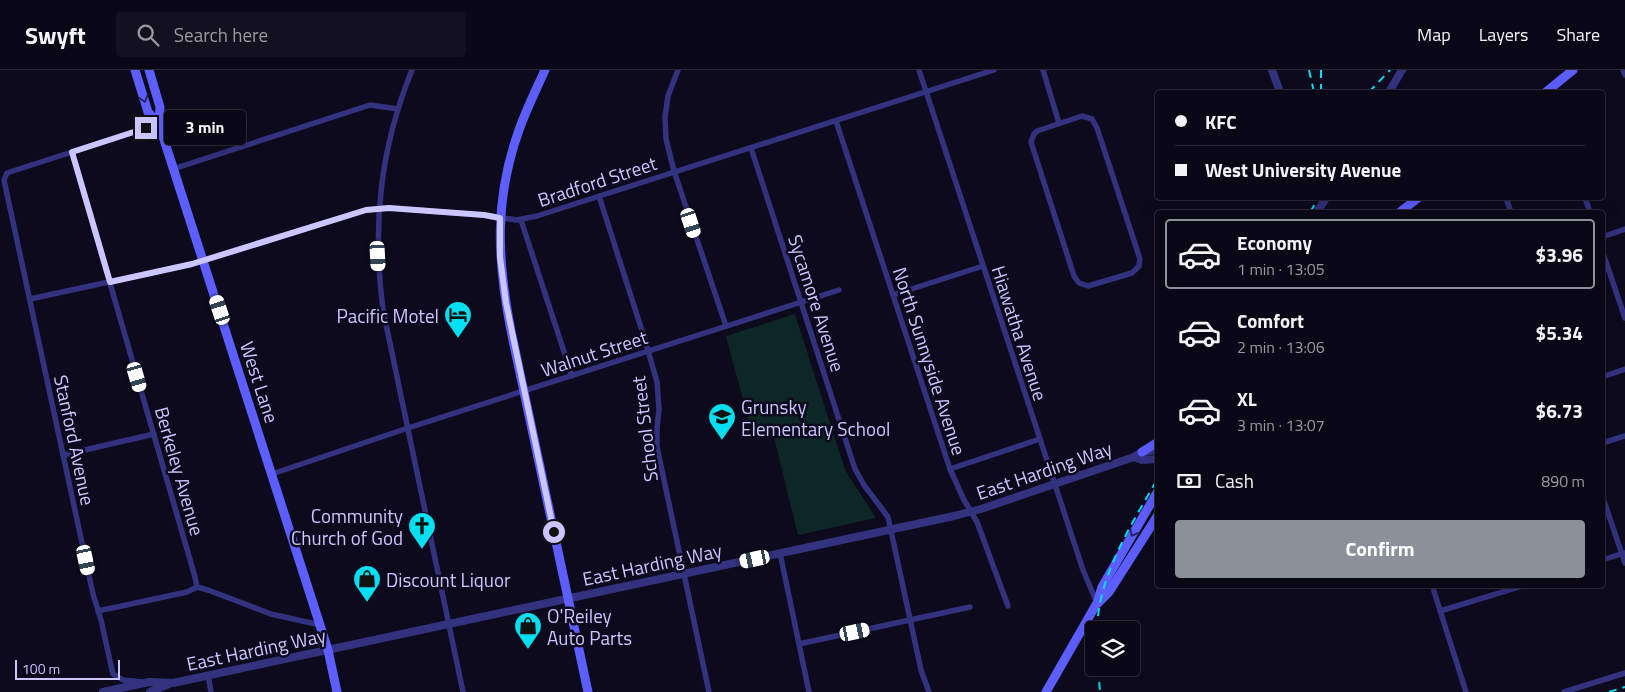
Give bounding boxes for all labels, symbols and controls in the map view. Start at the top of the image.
search box [116,12,466,57]
text: Swyft [25,17,86,53]
text: Search here [174,20,268,49]
icon: search [134,21,162,49]
text: Map [1417,21,1451,48]
text: Layers [1479,21,1528,48]
text: Share [1556,21,1600,48]
one-way arrow [139,94,149,102]
text: KFC [1205,107,1237,136]
callout: 3 min [164,110,246,146]
text: 3 min [186,115,224,139]
route end [135,117,157,139]
street label: Bradford Street [534,148,661,214]
text: West University Avenue [1205,155,1401,184]
car [679,206,702,240]
text: Economy [1237,228,1312,257]
street label: Sycamore Avenue [781,231,853,375]
icon: car [1177,232,1222,277]
text: $3.96 [1536,240,1583,269]
car [369,241,386,271]
text: 1 min · 13:05 [1237,257,1325,281]
street label: Hiawatha Avenue [985,262,1055,404]
street label: North Sunnyside Avenue [886,263,974,459]
car [208,293,231,327]
hotel icon: Pacific Motel [443,300,473,339]
place label: Pacific Motel [336,301,439,330]
text: Comfort [1237,306,1304,335]
icon: car [1177,310,1222,355]
text: $5.34 [1536,318,1583,347]
street label: Walnut Street [537,322,651,384]
text: 2 min · 13:06 [1237,335,1325,359]
street label: West Lane [233,338,287,426]
car [125,361,148,393]
street label: Stanford Avenue [47,372,103,508]
street label: School Street [623,374,665,484]
text: XL [1237,384,1257,413]
icon: car [1177,388,1222,433]
place label: Grunsky Elementary School [741,392,890,443]
text: $6.73 [1536,396,1583,425]
school or university icon: Grunsky Elementary School [707,402,737,441]
street label: Berkeley Avenue [148,403,212,539]
text: 3 min · 13:07 [1237,413,1325,437]
street label: East Harding Way [972,433,1116,507]
text: Cash [1215,466,1254,495]
icon: cash [1175,467,1203,495]
text: 890 m [1541,469,1585,493]
place label: Community Church of God [291,501,403,552]
church icon: Community Church of God [407,511,437,550]
button: Confirm [1175,520,1585,578]
route start [543,521,565,543]
one-way arrow [1129,528,1139,537]
street label: East Harding Way [580,535,724,593]
car [75,544,96,576]
car [738,549,771,569]
shop icon: Discount Liquor [352,564,382,603]
place label: Discount Liquor [386,565,511,594]
place label: O'Reiley Auto Parts [547,601,632,652]
shop icon: O'Reiley Auto Parts [513,611,543,650]
street label: East Harding Way [184,620,328,678]
map controls [1085,621,1140,676]
button: layers [1085,621,1140,676]
car [838,622,871,642]
scale bar [15,657,120,680]
text: 100 m [22,658,60,679]

